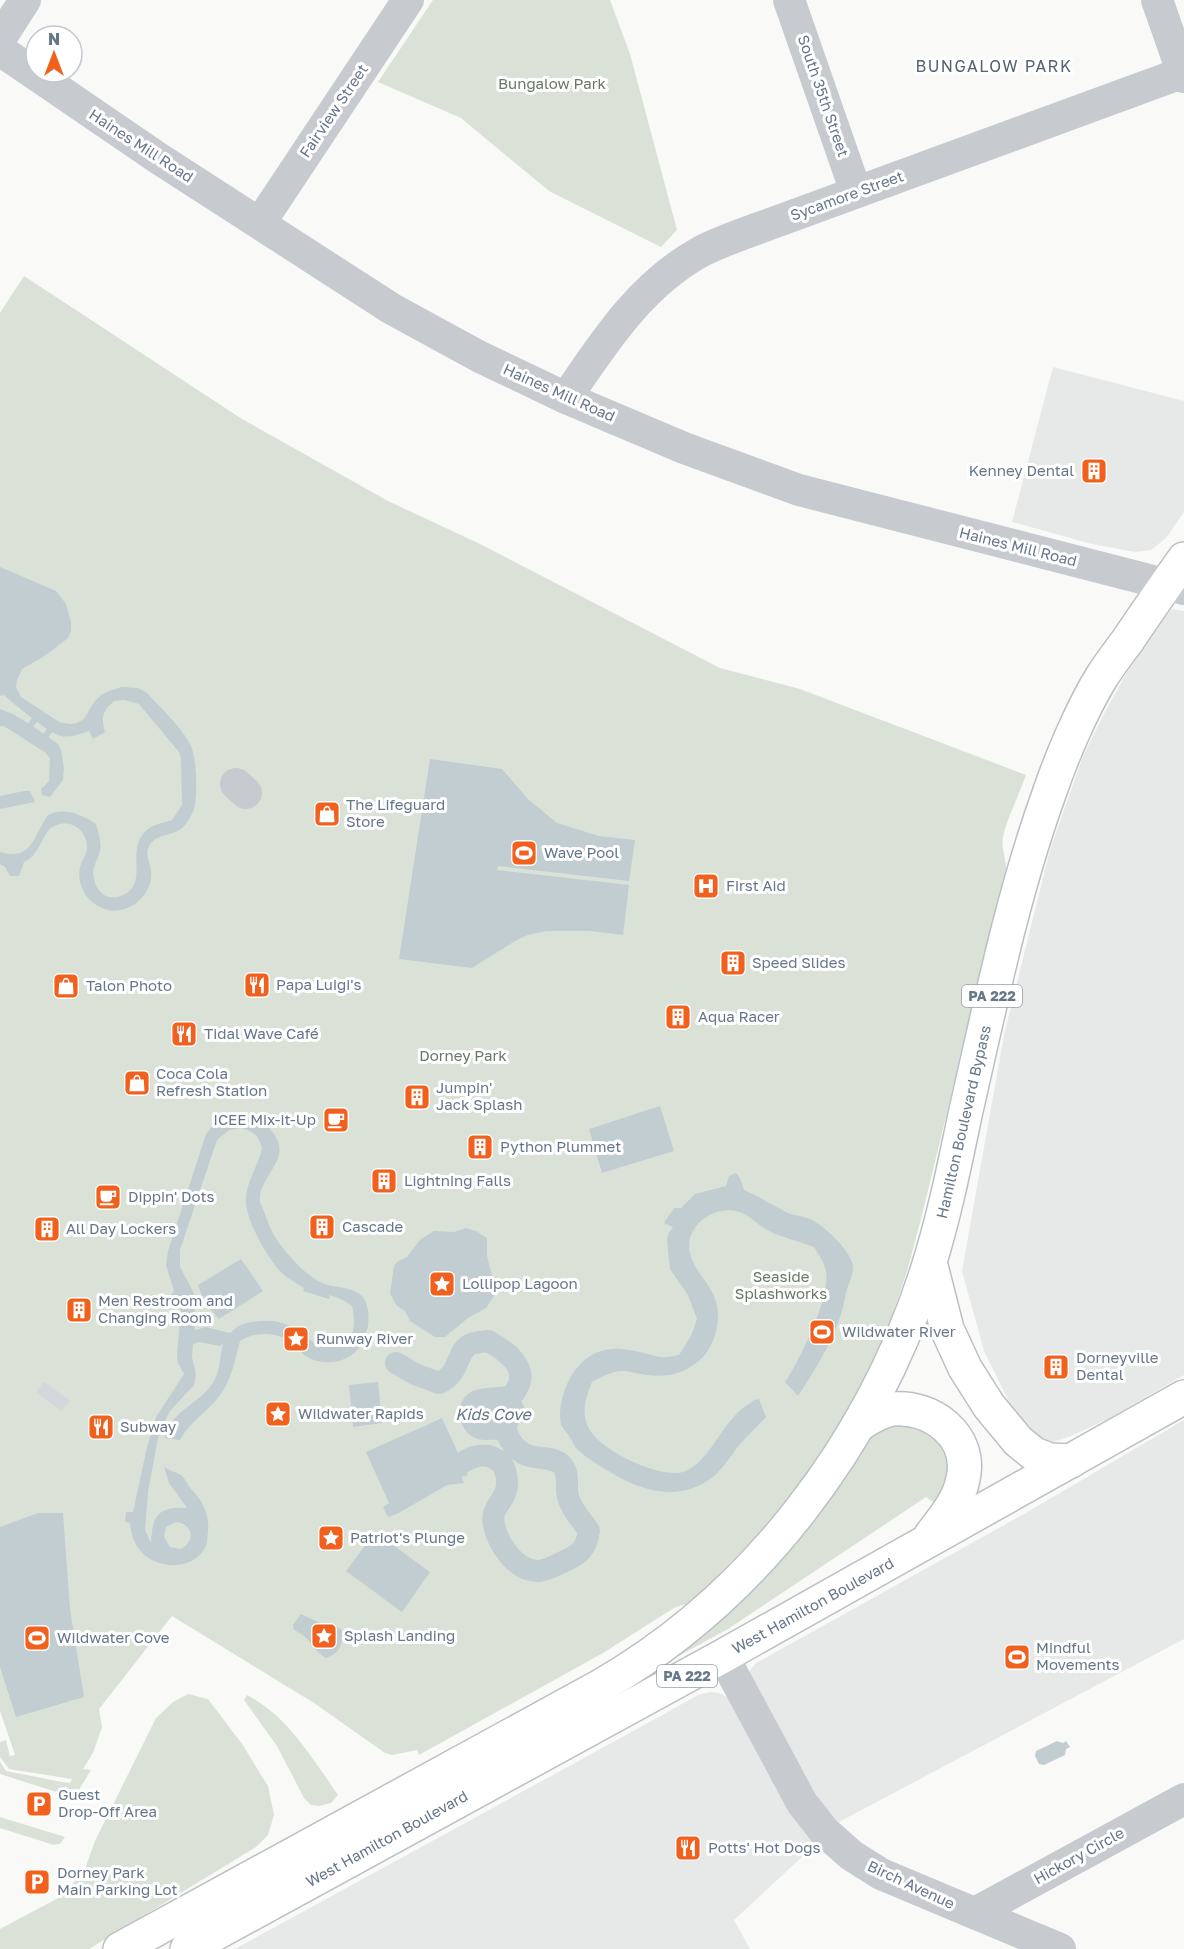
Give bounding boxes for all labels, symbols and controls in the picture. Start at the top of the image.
north arrow [24,24,84,84]
text: N [48,29,60,49]
street label: South 35th Street [795,32,853,159]
district label: BUNGALOW PARK [915,56,1073,76]
street label: Fairview Street [295,60,371,161]
park label: Bungalow Park [498,74,606,92]
street label: Haines Mill Road [86,105,197,186]
street label: Sycamore Street [788,166,906,224]
street label: Haines Mill Road [501,359,618,425]
building icon: Kenney Dental [1079,456,1109,486]
place label: Kenney Dental [969,461,1074,479]
street label: Haines Mill Road [958,523,1079,569]
place label: The Lifeguard Store [346,795,445,830]
shop icon: The Lifeguard Store [312,799,342,829]
sports icon: Wave Pool [509,838,539,868]
place label: Wave Pool [544,843,619,861]
hospital icon: First Aid [691,871,721,901]
place label: First Aid [726,876,786,894]
building icon: Speed Slides [718,948,748,978]
place label: Speed Slides [752,953,846,971]
restaurant icon: Papa Luigi's [242,970,272,1000]
shop icon: Talon Photo [51,971,81,1001]
place label: Papa Luigi's [276,975,361,993]
place label: Talon Photo [86,976,172,994]
road number: PA 222 [962,985,1022,1007]
building icon: Aqua Racer [663,1002,693,1032]
place label: Aqua Racer [698,1007,780,1025]
restaurant icon: Tidal Wave Café [169,1019,199,1049]
street label: Hamilton Boulevard Bypass [932,1023,994,1220]
place label: Tidal Wave Café [204,1024,319,1042]
park label: Dorney Park [419,1046,507,1064]
place label: Coca Cola Refresh Station [156,1064,267,1099]
shop icon: Coca Cola Refresh Station [122,1068,152,1098]
place label: Jumpin' Jack Splash [436,1078,522,1113]
building icon: Jumpin' Jack Splash [402,1082,432,1112]
cafe icon: ICEE Mix-it-Up [321,1105,351,1135]
place label: ICEE Mix-it-Up [213,1110,316,1128]
building icon: Python Plummet [465,1132,495,1162]
place label: Python Plummet [500,1137,621,1155]
building icon: Lightning Falls [369,1166,399,1196]
place label: Lightning Falls [404,1171,511,1189]
cafe icon: Dippin' Dots [93,1182,123,1212]
place label: Dippin' Dots [128,1187,215,1205]
building icon: Cascade [307,1212,337,1242]
building icon: All Day Lockers [32,1214,62,1244]
place label: Cascade [342,1217,404,1235]
place label: All Day Lockers [66,1219,176,1237]
park label: Seaside Splashworks [735,1267,827,1302]
place icon: Lollipop Lagoon [427,1269,457,1299]
place label: Lollipop Lagoon [462,1274,578,1292]
place label: Men Restroom and Changing Room [98,1291,233,1326]
building icon: Men Restroom and Changing Room [64,1295,94,1325]
sports icon: Wildwater River [807,1317,837,1347]
place label: Wildwater River [842,1322,956,1340]
place icon: Runway River [281,1324,311,1354]
place label: Runway River [316,1329,413,1347]
place label: Dorneyville Dental [1076,1348,1159,1383]
building icon: Dorneyville Dental [1041,1352,1071,1382]
place icon: Wildwater Rapids [263,1399,293,1429]
place label: Wildwater Rapids [298,1404,424,1422]
water label: Kids Cove [455,1404,533,1424]
restaurant icon: Subway [86,1412,116,1442]
place label: Subway [120,1417,177,1435]
place icon: Patriot's Plunge [316,1523,346,1553]
place label: Patriot's Plunge [350,1528,465,1546]
street label: West Hamilton Boulevard [728,1553,897,1657]
place icon: Splash Landing [309,1621,339,1651]
sports icon: Wildwater Cove [22,1623,52,1653]
place label: Splash Landing [344,1626,455,1644]
place label: Wildwater Cove [57,1628,170,1646]
place label: Mindful Movements [1036,1638,1119,1673]
sports icon: Mindful Movements [1002,1642,1032,1672]
road number: PA 222 [657,1665,717,1687]
place label: Guest Drop-Off Area [58,1785,157,1820]
street label: West Hamilton Boulevard [302,1786,471,1890]
parking icon: Guest Drop-Off Area [24,1789,54,1819]
street label: Hickory Circle [1030,1823,1127,1887]
restaurant icon: Potts' Hot Dogs [673,1833,703,1863]
place label: Potts' Hot Dogs [708,1838,820,1856]
street label: Birch Avenue [865,1856,958,1912]
place label: Dorney Park Main Parking Lot [57,1863,177,1898]
parking icon: Dorney Park Main Parking Lot [22,1867,52,1897]

